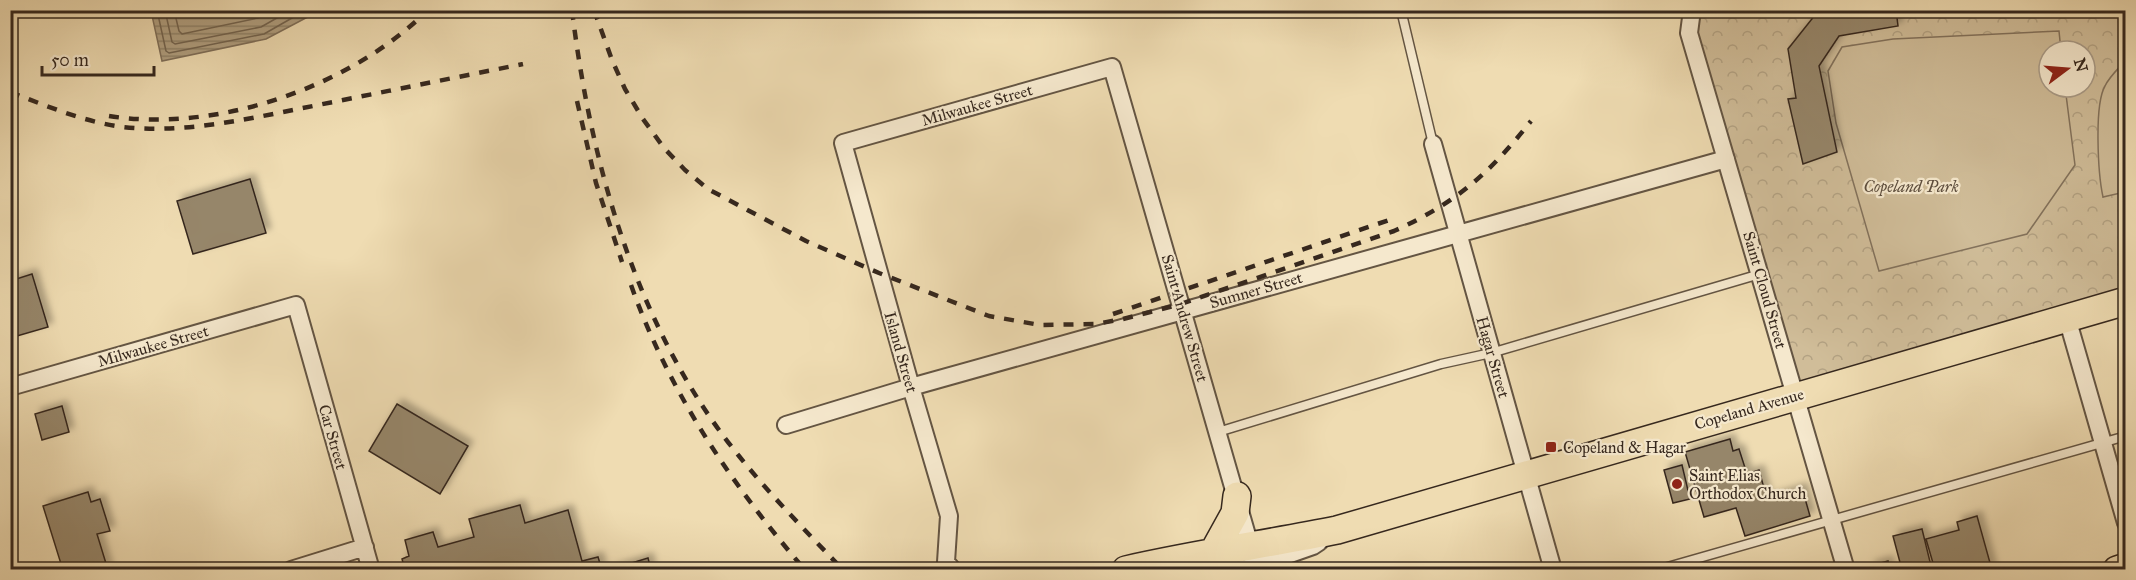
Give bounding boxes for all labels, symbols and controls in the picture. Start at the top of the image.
scale bar [42,39,154,77]
north arrow [2037,39,2097,99]
text: 50 m [51,49,89,71]
text: N [2070,56,2092,75]
street label: Milwaukee Street [919,80,1035,130]
park label: Copeland Park [1863,177,1959,197]
street label: Saint Cloud Street [1739,229,1791,351]
street label: Saint Andrew Street [1158,252,1212,384]
street label: Sumner Street [1207,268,1305,312]
street label: Island Street [880,309,922,395]
street label: Hagar Street [1471,314,1514,401]
street label: Milwaukee Street [95,321,211,371]
street label: Copeland Avenue [1692,384,1806,434]
street label: Car Street [315,402,351,472]
place label: Copeland & Hagar [1563,438,1686,458]
marker: Copeland & Hagar [1544,440,1558,454]
place label: Saint Elias Orthodox Church [1689,466,1806,503]
marker: Saint Elias Orthodox Church [1670,477,1684,491]

